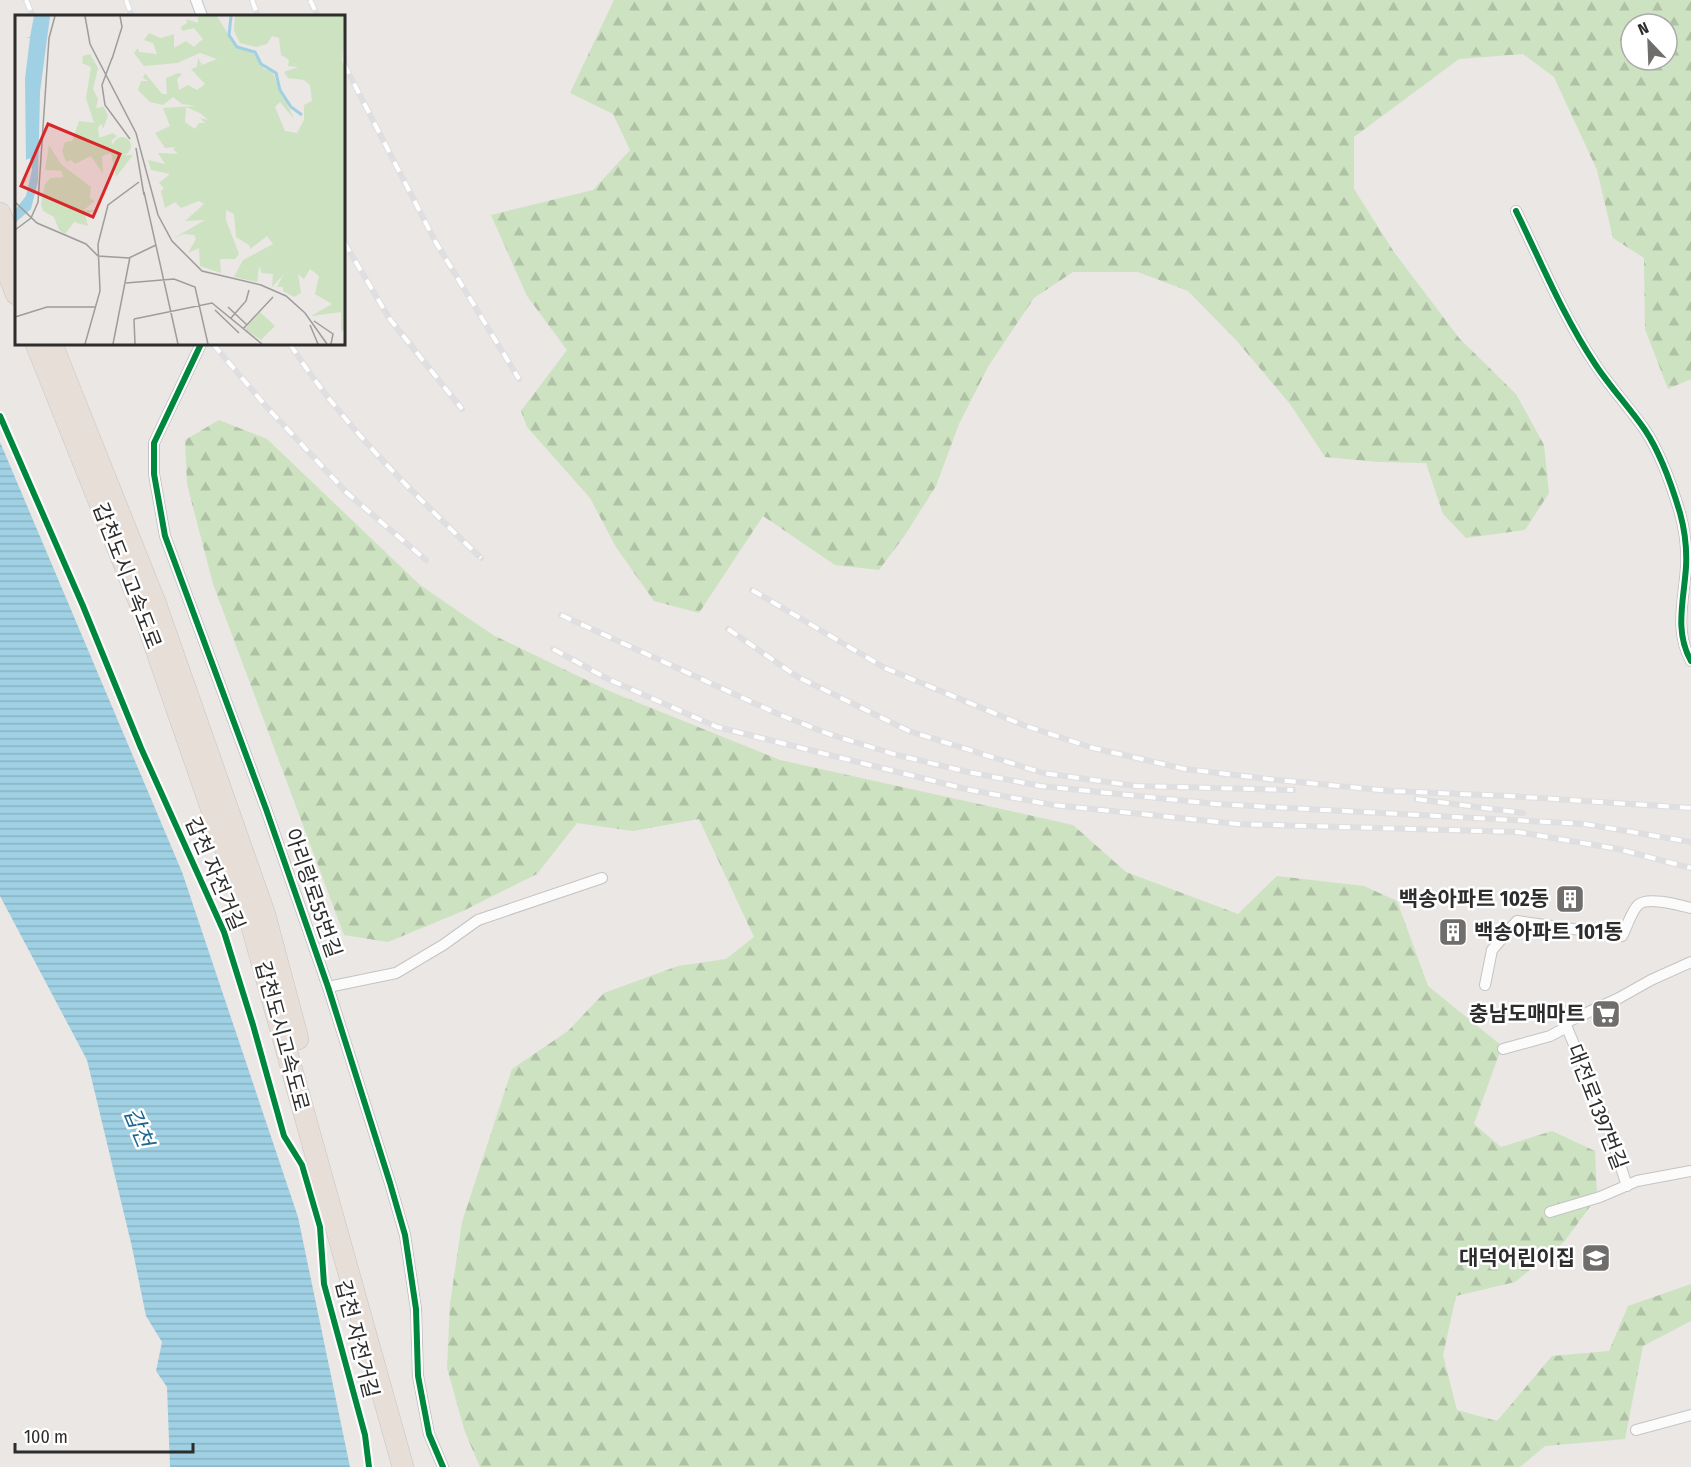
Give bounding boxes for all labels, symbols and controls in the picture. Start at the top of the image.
north arrow [1619,12,1679,72]
inset map [15,15,345,345]
text: N [1635,18,1651,39]
street label: 갑천도시고속도로 [87,499,167,653]
street label: 갑천 자전거길 [179,813,251,935]
street label: 아리랑로55번길 [279,825,347,961]
building icon: 백송아파트 102동 [1554,883,1586,915]
place label: 백송아파트 102동 [1399,886,1549,912]
building icon: 백송아파트 101동 [1437,916,1469,948]
place label: 백송아파트 101동 [1474,919,1623,945]
street label: 갑천도시고속도로 [249,958,315,1114]
supermarket icon: 충남도매마트 [1590,998,1622,1030]
place label: 충남도매마트 [1469,1001,1585,1027]
street label: 대전로1397번길 [1561,1041,1633,1173]
water label: 갑천 [118,1103,160,1154]
school or university icon: 대덕어린이집 [1580,1242,1612,1274]
place label: 대덕어린이집 [1459,1245,1575,1271]
street label: 갑천 자전거길 [330,1277,384,1401]
scale bar [15,1416,194,1454]
text: 100 m [24,1426,68,1448]

